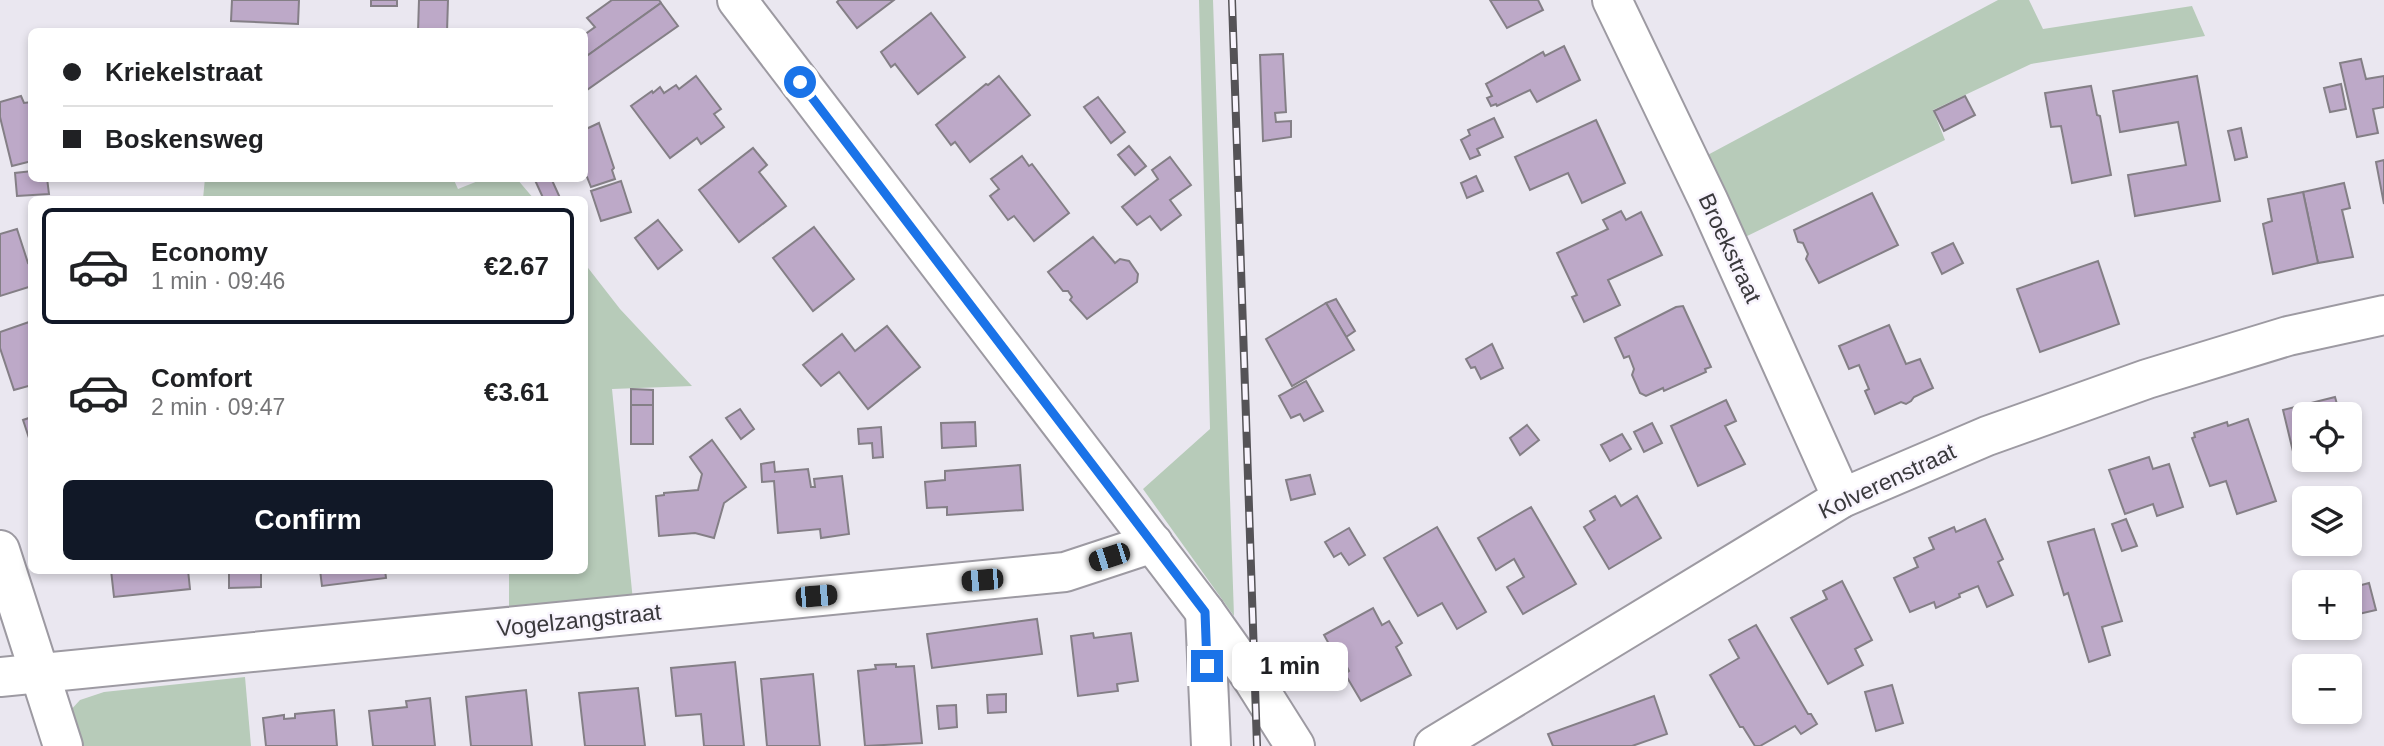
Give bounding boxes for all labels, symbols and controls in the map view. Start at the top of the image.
text: Kriekelstraat [105,57,263,87]
route start [784,66,816,98]
text: Boskensweg [105,124,264,154]
street label: Broekstraat [1693,189,1767,307]
icon: car [67,235,130,298]
text: Economy [151,237,268,267]
text: €2.67 [484,251,549,281]
text: 1 min · 09:46 [151,268,285,294]
icon: car [67,361,130,424]
text: Comfort [151,363,252,393]
text: €3.61 [484,377,549,407]
text: 2 min · 09:47 [151,394,285,420]
map controls [2292,402,2362,724]
button: locate [2292,402,2362,472]
street label: Kolverenstraat [1814,438,1960,524]
button: Confirm [63,480,553,560]
button: layers [2292,486,2362,556]
car [1086,541,1133,573]
car [961,568,1004,592]
button: + [2292,570,2362,640]
car [795,584,838,608]
street label: Vogelzangstraat [496,598,663,642]
callout: 1 min [1232,642,1347,690]
route end [1191,650,1223,682]
text: 1 min [1260,653,1320,679]
button: − [2292,654,2362,724]

